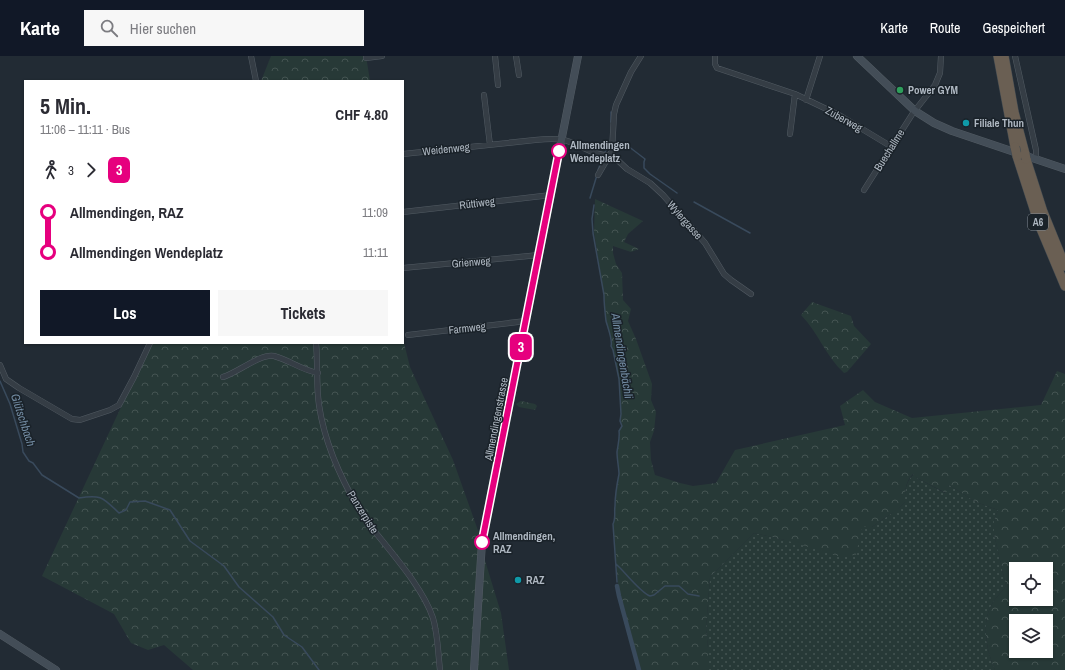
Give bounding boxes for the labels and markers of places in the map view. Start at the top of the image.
place label: Power GYM [908,83,958,97]
marker: Power GYM [895,85,905,95]
place label: Filiale Thun [974,116,1024,130]
marker: Filiale Thun [961,118,971,128]
place label: Allmendingen Wendeplatz [570,138,630,165]
marker: Allmendingen Wendeplatz [551,143,567,159]
place label: Allmendingen, RAZ [493,529,556,556]
marker: Allmendingen, RAZ [474,534,490,550]
place label: RAZ [526,573,545,587]
marker: RAZ [513,575,523,585]

